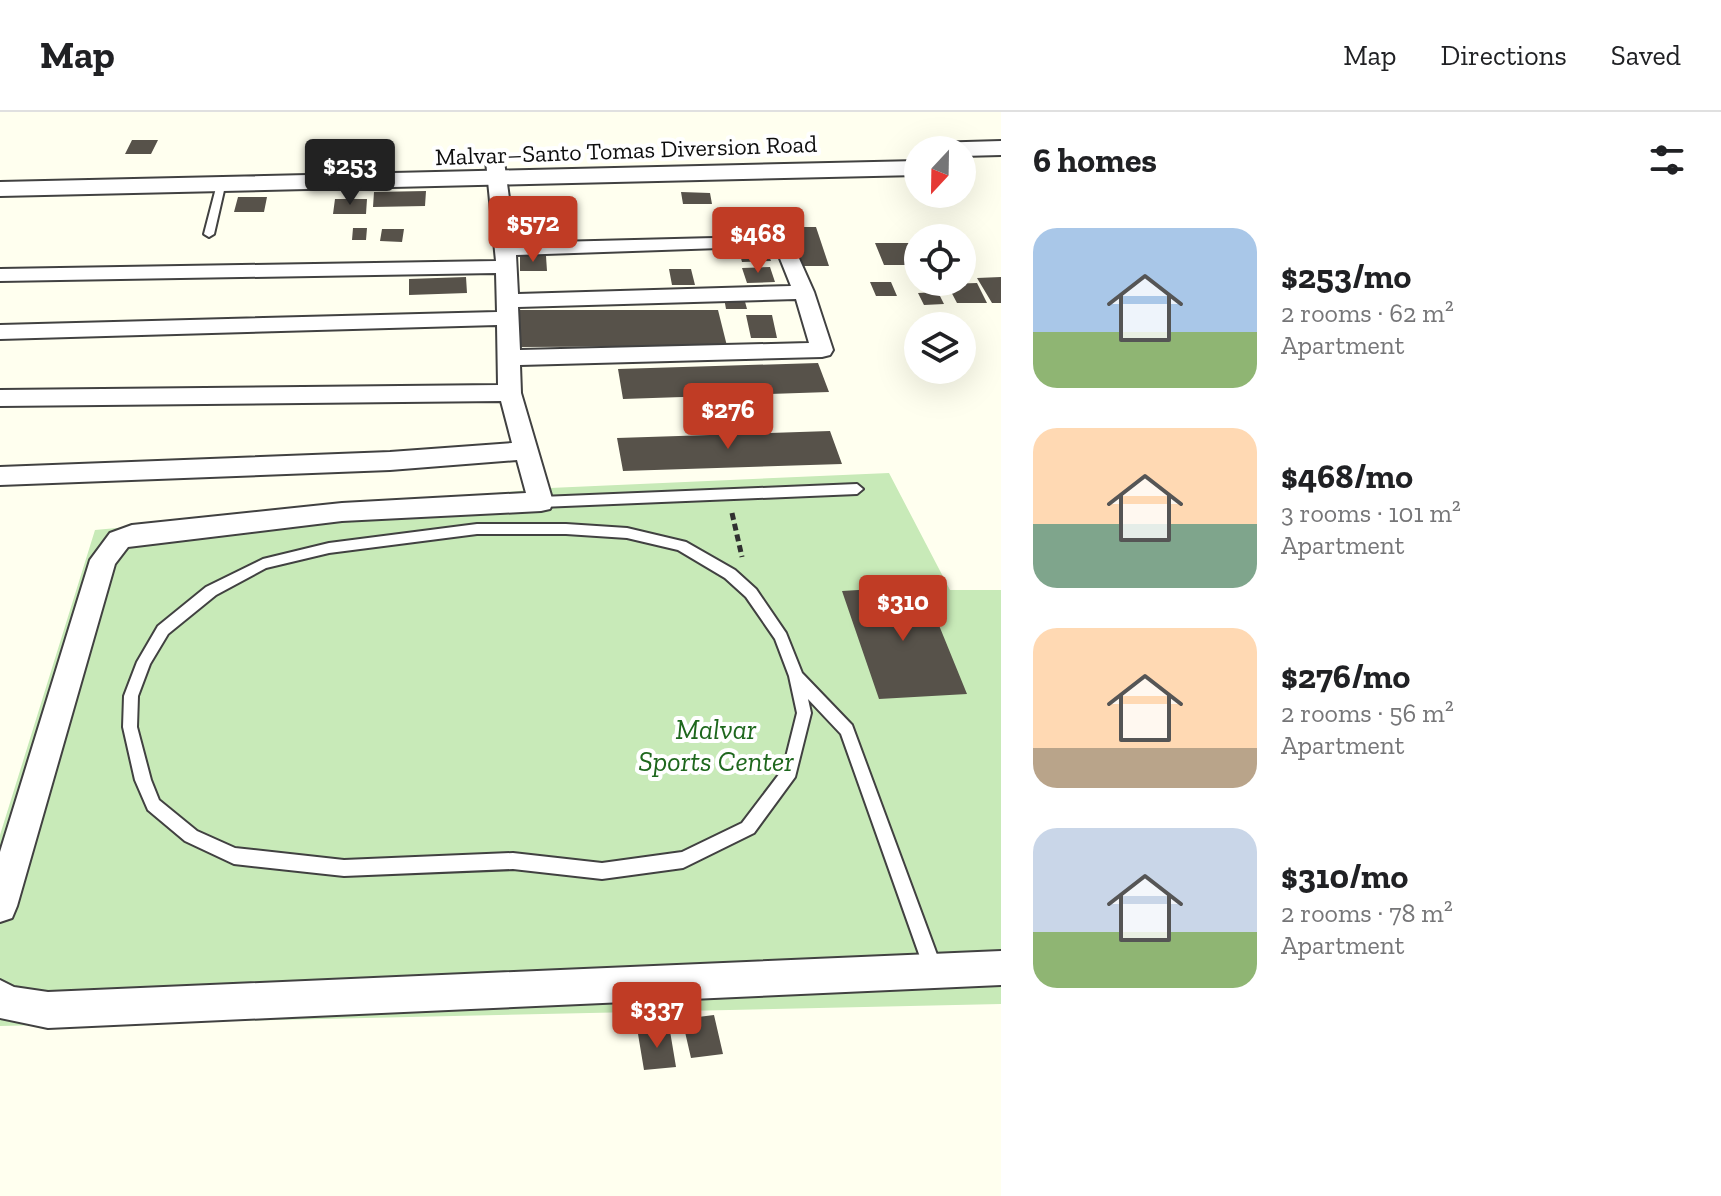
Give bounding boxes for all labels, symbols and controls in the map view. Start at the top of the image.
text: Map [40,32,115,78]
text: Map [1343,39,1396,72]
text: Directions [1440,39,1567,72]
text: Saved [1611,39,1681,72]
street label: Malvar–Santo Tomas Diversion Road [434,129,818,171]
north arrow [904,136,976,208]
map controls [904,136,976,384]
icon: filters [1645,138,1689,182]
pin: $253 [303,139,397,207]
text: 6 homes [1033,140,1157,181]
text: $253 [323,149,377,181]
pin: $572 [486,196,580,264]
text: $572 [506,206,560,238]
pin: $468 [711,207,805,275]
text: $468 [730,217,786,249]
button: locate [904,224,976,296]
text: $253/mo [1281,256,1411,297]
icon: home [1097,260,1193,356]
text: 2 rooms · 62 m² [1281,297,1454,329]
button: layers [904,312,976,384]
text: Apartment [1281,329,1404,361]
pin: $276 [681,383,775,451]
text: $276 [701,393,755,425]
text: $468/mo [1281,456,1413,497]
icon: home [1097,460,1193,556]
text: 3 rooms · 101 m² [1281,497,1461,529]
text: Apartment [1281,529,1404,561]
pin: $310 [856,575,950,643]
text: $310 [877,585,929,617]
text: $276/mo [1281,656,1410,697]
icon: home [1097,660,1193,756]
text: 2 rooms · 56 m² [1281,697,1454,729]
park label: Malvar Sports Center [638,713,794,778]
text: Apartment [1281,729,1404,761]
text: $310/mo [1281,856,1408,897]
icon: home [1097,860,1193,956]
text: 2 rooms · 78 m² [1281,897,1453,929]
text: Apartment [1281,929,1404,961]
pin: $337 [610,982,704,1050]
text: $337 [630,992,684,1024]

